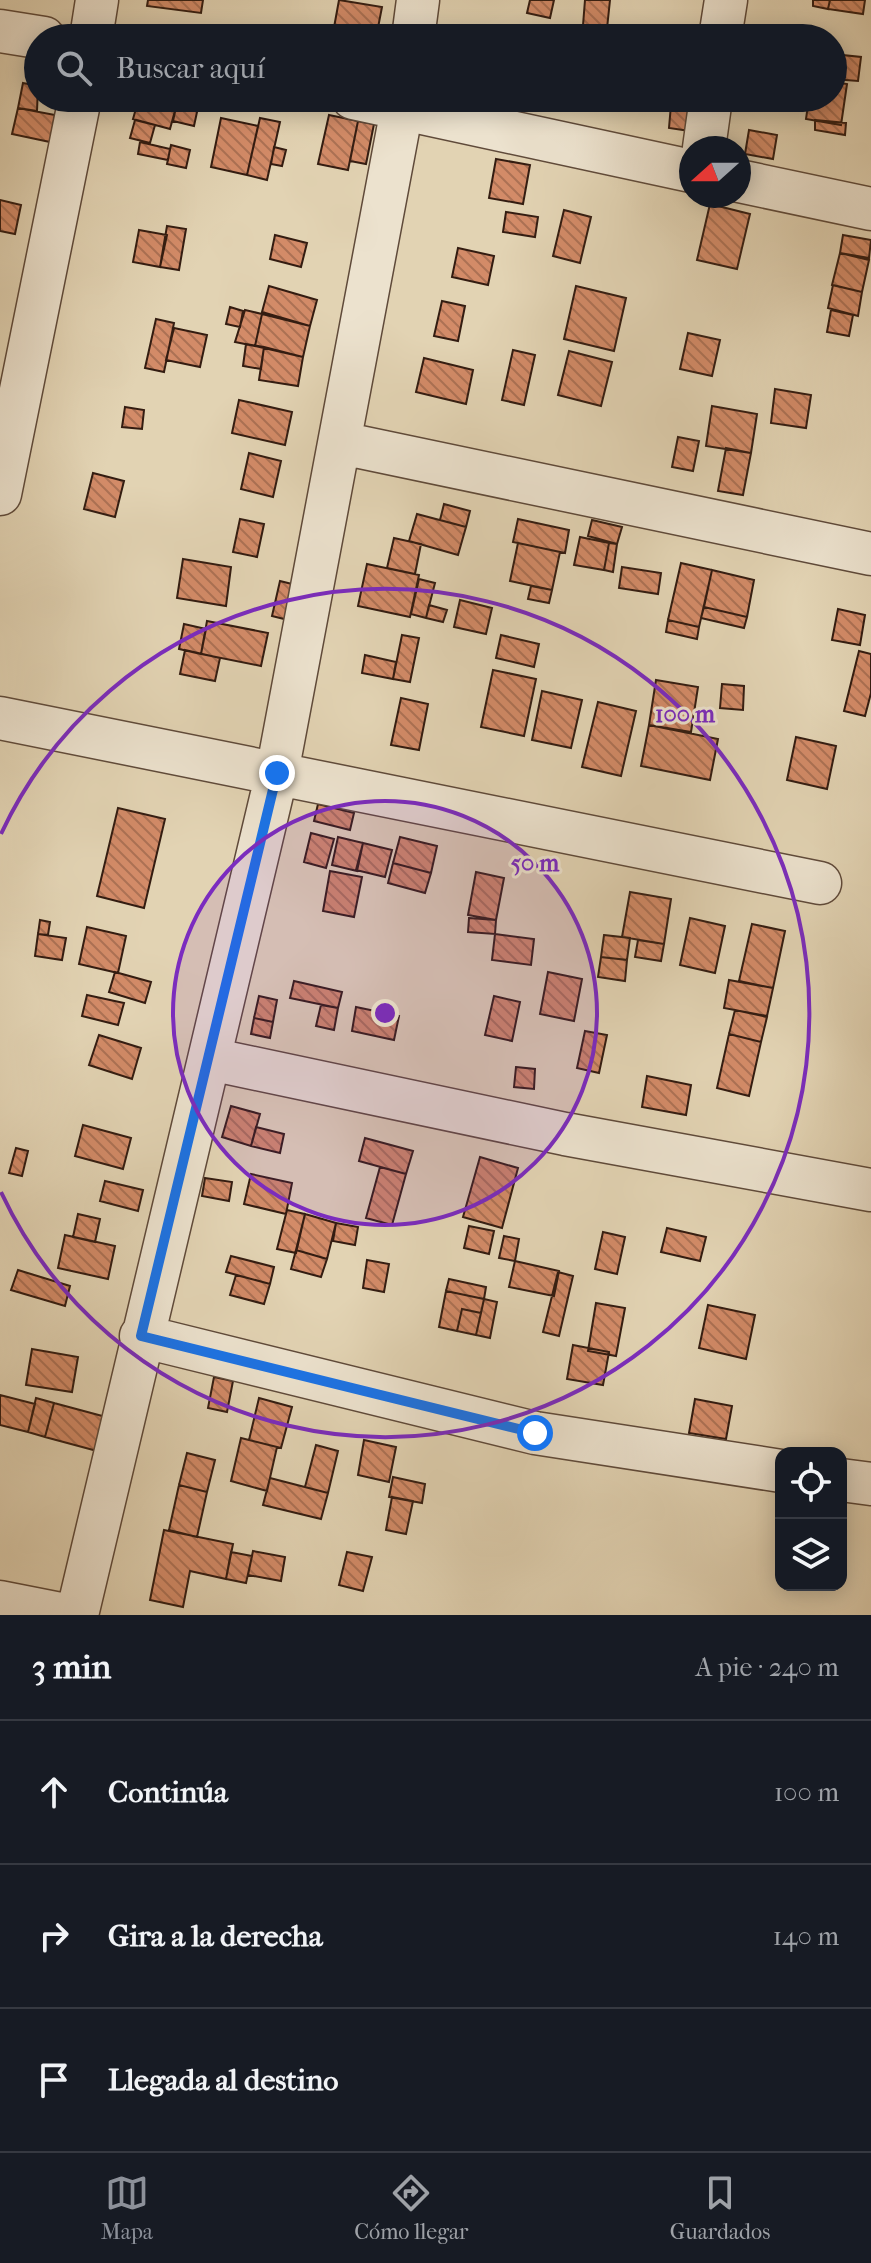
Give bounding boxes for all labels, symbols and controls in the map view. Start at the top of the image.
search box [24,24,847,112]
icon: search [52,46,96,90]
text: Buscar aquí [116,51,265,86]
north arrow [679,136,751,208]
text: 100 m [655,700,716,728]
route end [259,755,295,791]
text: 50 m [511,849,560,877]
centre of rings [371,999,399,1027]
route start [517,1415,553,1451]
map controls [775,1447,847,1591]
button: locate [775,1447,847,1519]
button: layers [775,1519,847,1591]
text: 3 min [32,1647,111,1687]
text: A pie · 240 m [696,1652,839,1683]
icon: ahead [32,1770,76,1814]
text: Continúa [108,1775,228,1810]
text: 100 m [774,1777,839,1808]
icon: right [32,1914,76,1958]
text: Gira a la derecha [108,1919,323,1954]
text: 140 m [773,1921,839,1952]
icon: arrive [32,2058,76,2102]
text: Llegada al destino [108,2063,338,2098]
tab: Mapa [101,2171,153,2245]
tab: Cómo llegar [354,2171,468,2245]
tab: Guardados [670,2171,770,2245]

